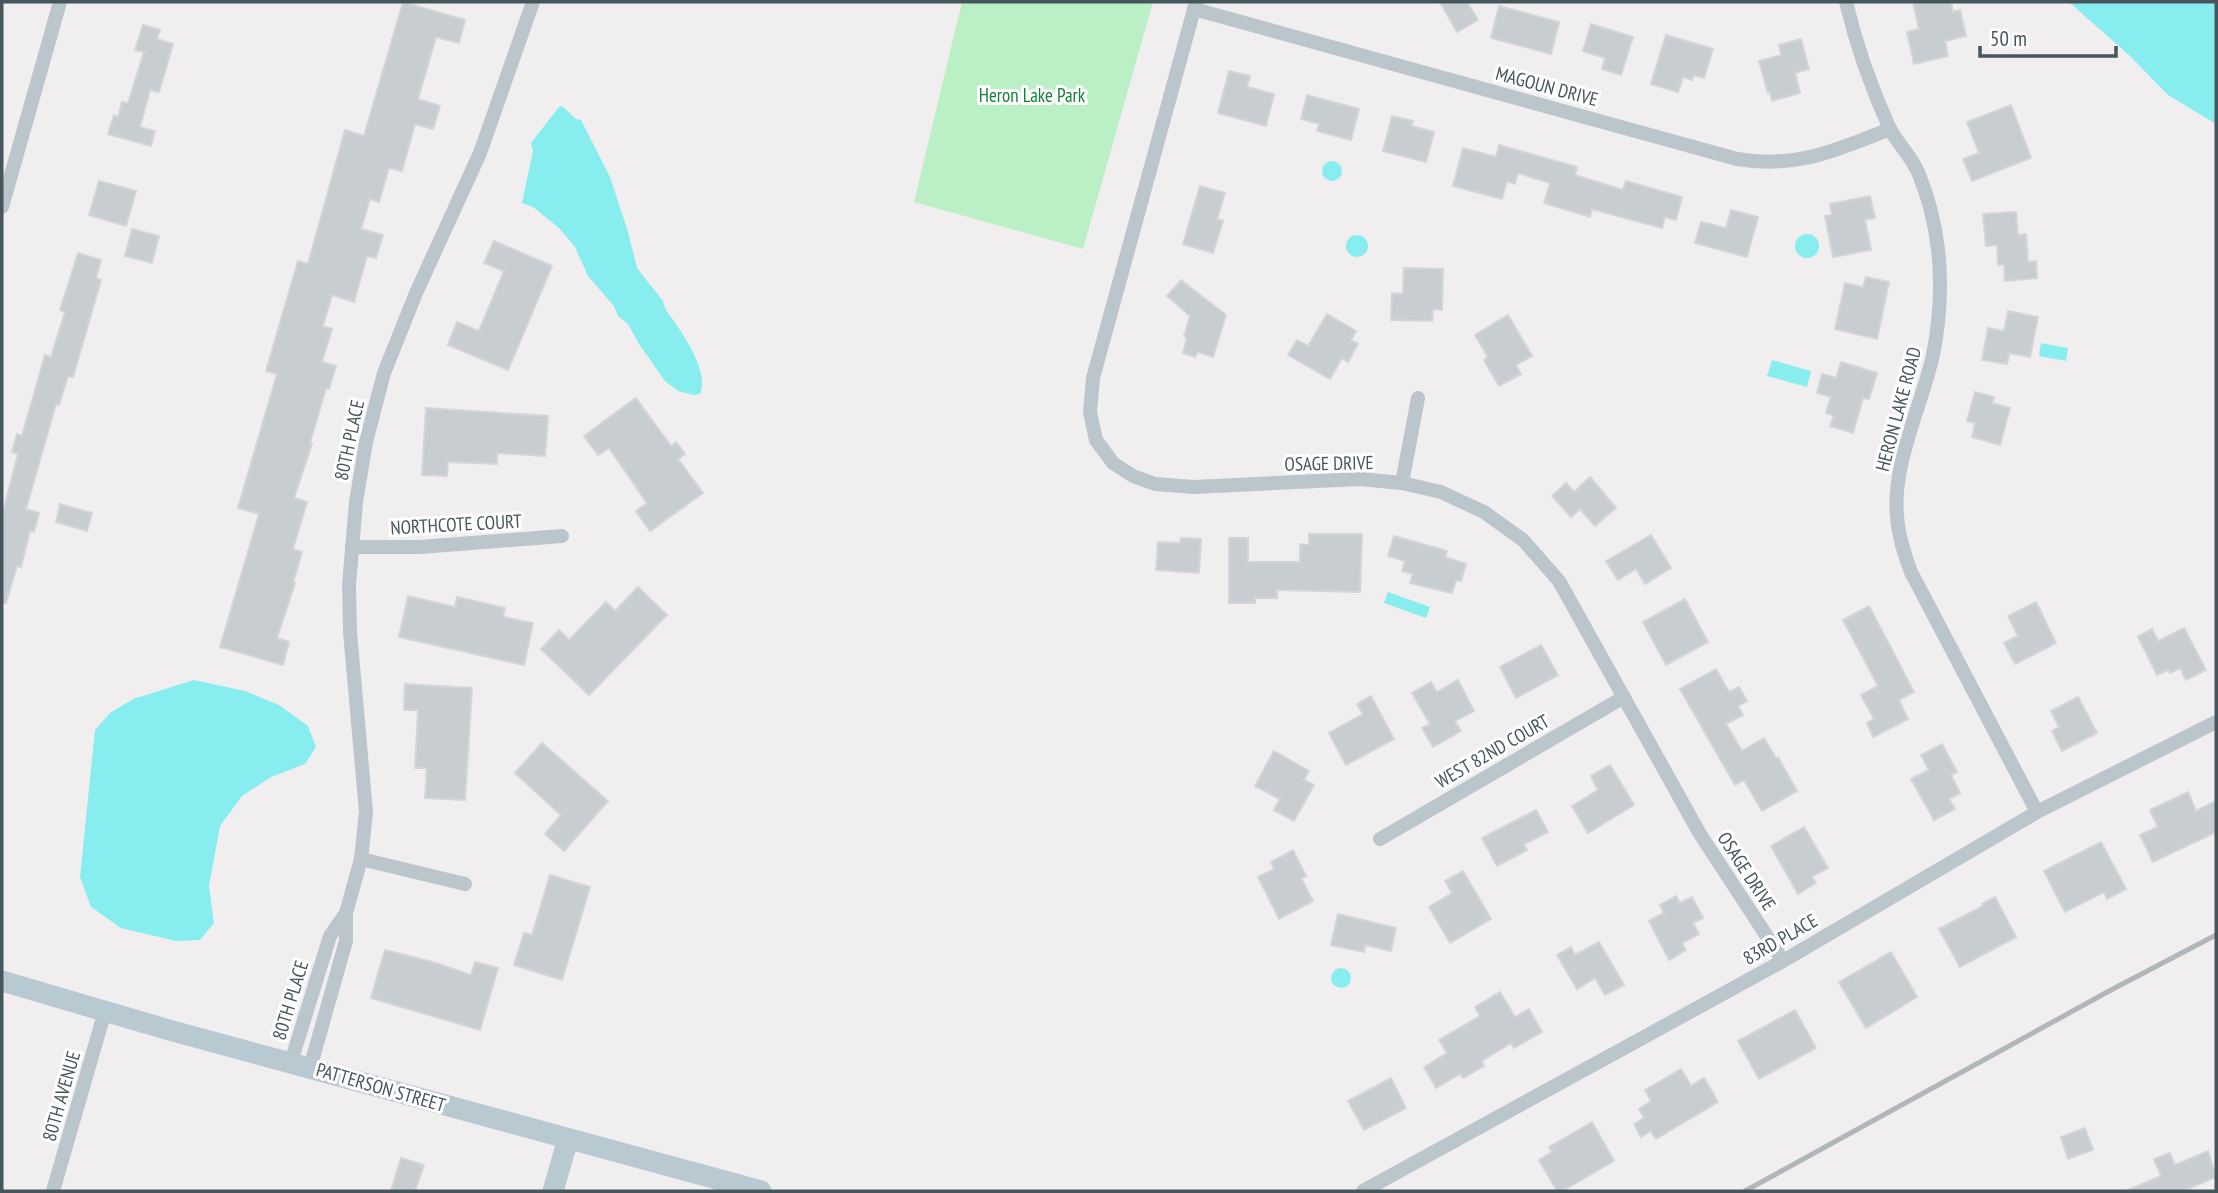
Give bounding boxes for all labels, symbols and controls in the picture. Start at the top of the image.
scale bar [1980,14,2116,58]
text: 50 m [1990,25,2027,52]
street label: MAGOUN DRIVE [1493,61,1601,111]
park label: Heron Lake Park [979,83,1086,107]
street label: HERON LAKE ROAD [1870,344,1926,474]
street label: 80TH PLACE [329,397,369,483]
street label: OSAGE DRIVE [1284,450,1374,476]
street label: NORTHCOTE COURT [390,509,523,539]
street label: WEST 82ND COURT [1431,708,1554,793]
street label: OSAGE DRIVE [1713,827,1781,915]
street label: 83RD PLACE [1738,908,1822,970]
street label: 80TH PLACE [267,957,313,1043]
street label: 80TH AVENUE [37,1048,85,1144]
street label: PATTERSON STREET [314,1057,449,1117]

